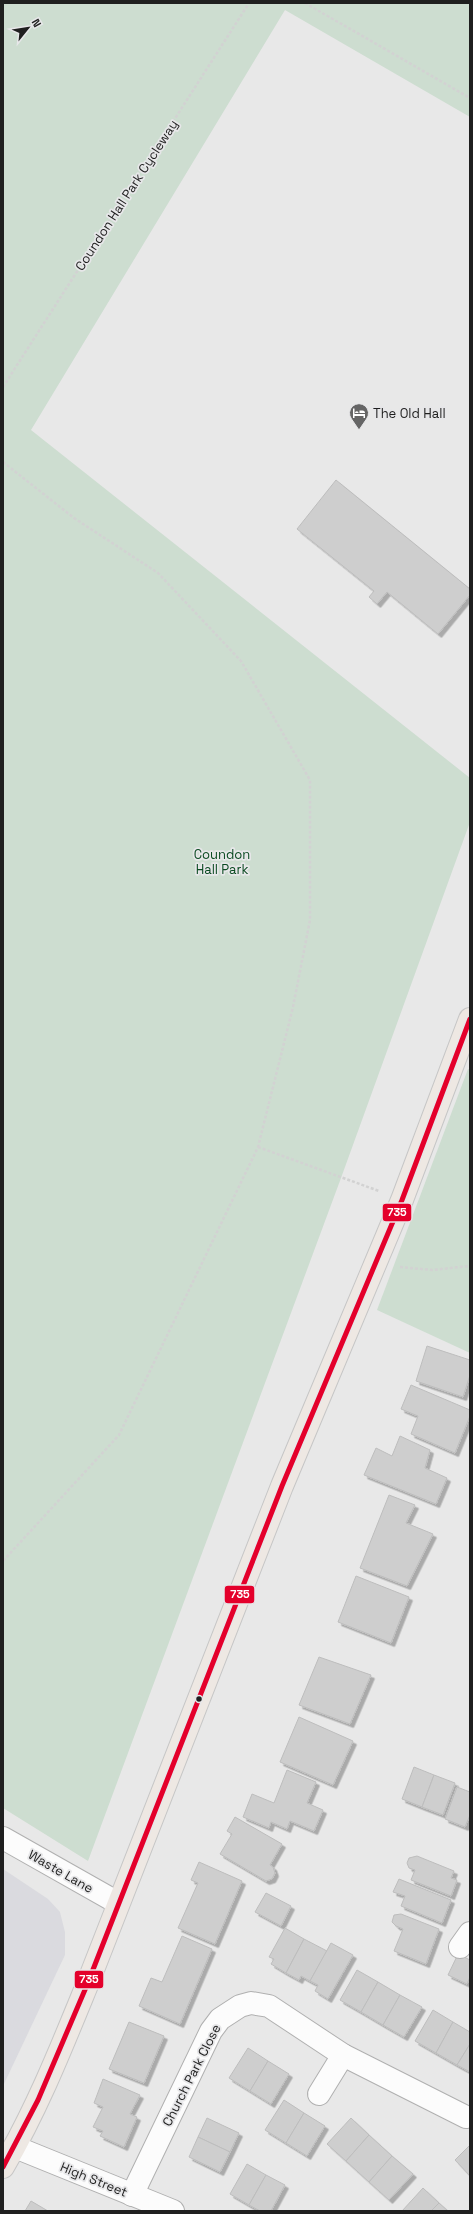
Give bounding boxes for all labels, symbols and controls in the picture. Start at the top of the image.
north arrow [8,8,48,48]
text: N [29,16,45,30]
street label: Coundon Hall Park Cycleway [71,117,182,274]
hotel icon: The Old Hall [348,402,370,430]
place label: The Old Hall [373,405,446,422]
park label: Coundon Hall Park [194,846,250,878]
line badge: 735 [382,1203,412,1222]
text: 735 [387,1205,407,1219]
line badge: 735 [224,1585,255,1604]
text: 735 [230,1587,250,1601]
unlabelled marker [194,1694,204,1704]
street label: Waste Lane [25,1846,96,1897]
line badge: 735 [74,1970,104,1989]
text: 735 [79,1972,99,1986]
street label: Church Park Close [158,2021,225,2129]
street label: High Street [58,2158,130,2201]

